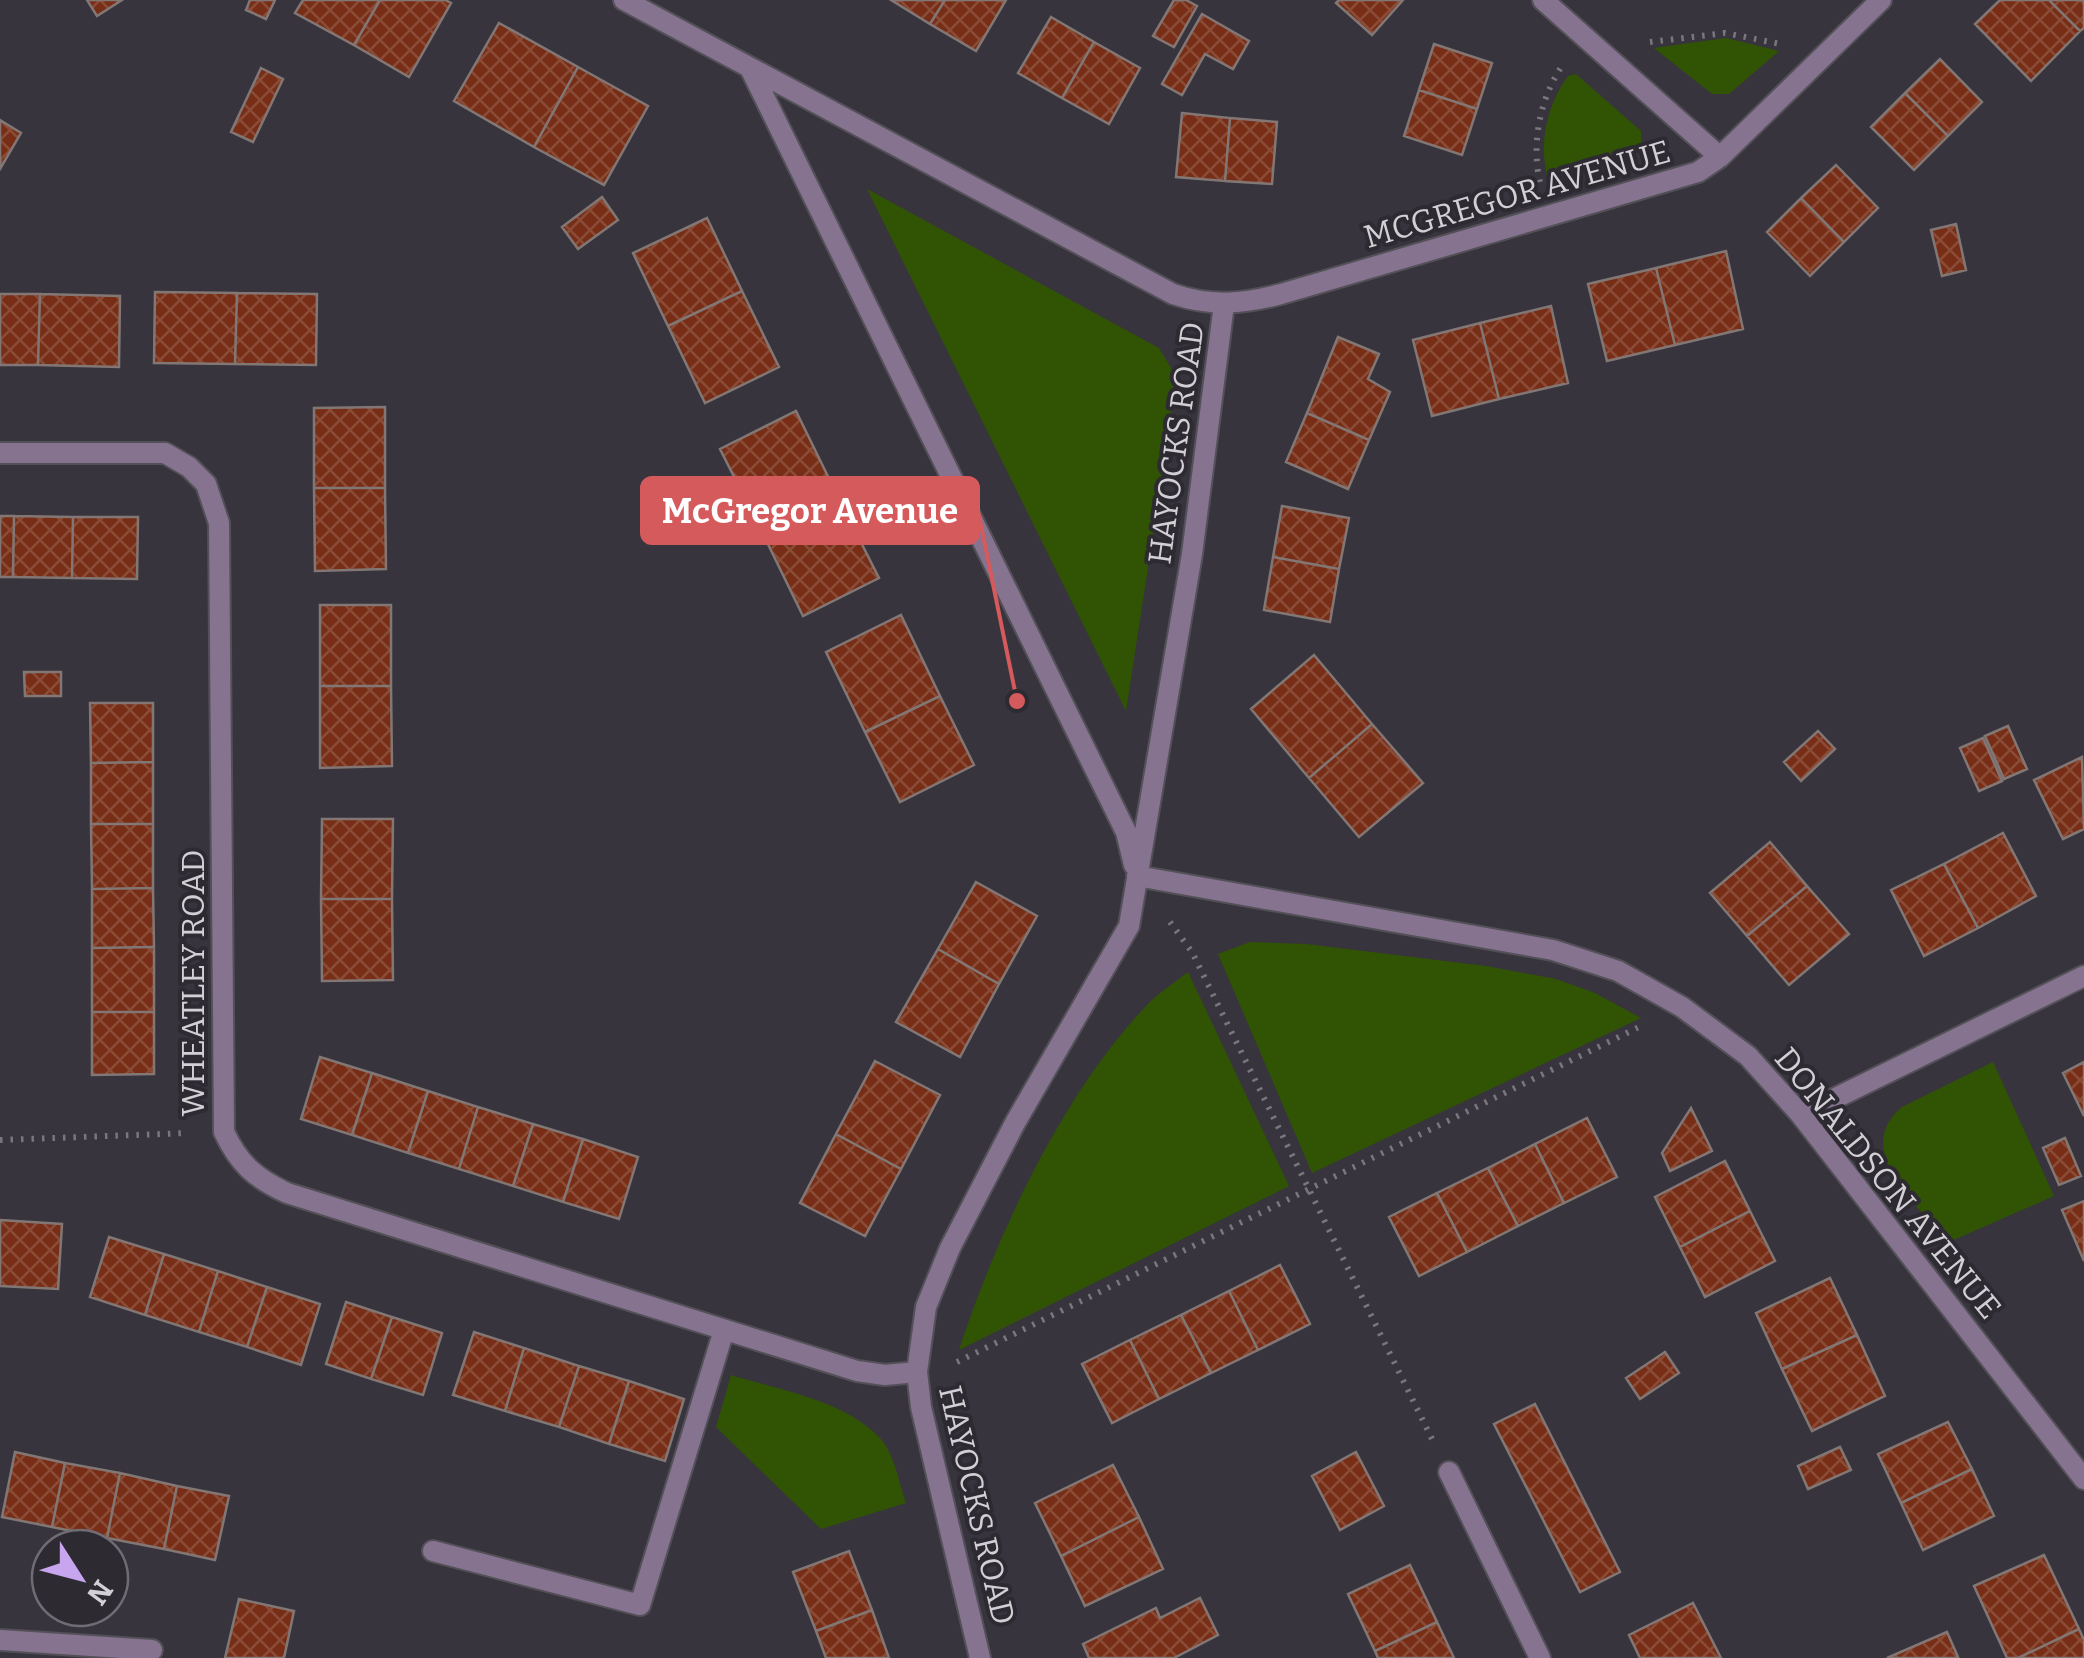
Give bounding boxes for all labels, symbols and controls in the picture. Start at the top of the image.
street label: MCGREGOR AVENUE [1360,132,1674,256]
street label: HAYOCKS ROAD [1140,320,1212,566]
callout: McGregor Avenue [642,478,978,543]
text: McGregor Avenue [662,490,958,532]
street label: WHEATLEY ROAD [174,849,212,1117]
street label: DONALDSON AVENUE [1767,1040,2009,1326]
street label: HAYOCKS ROAD [931,1382,1023,1628]
north arrow [30,1528,130,1628]
text: N [80,1574,120,1611]

